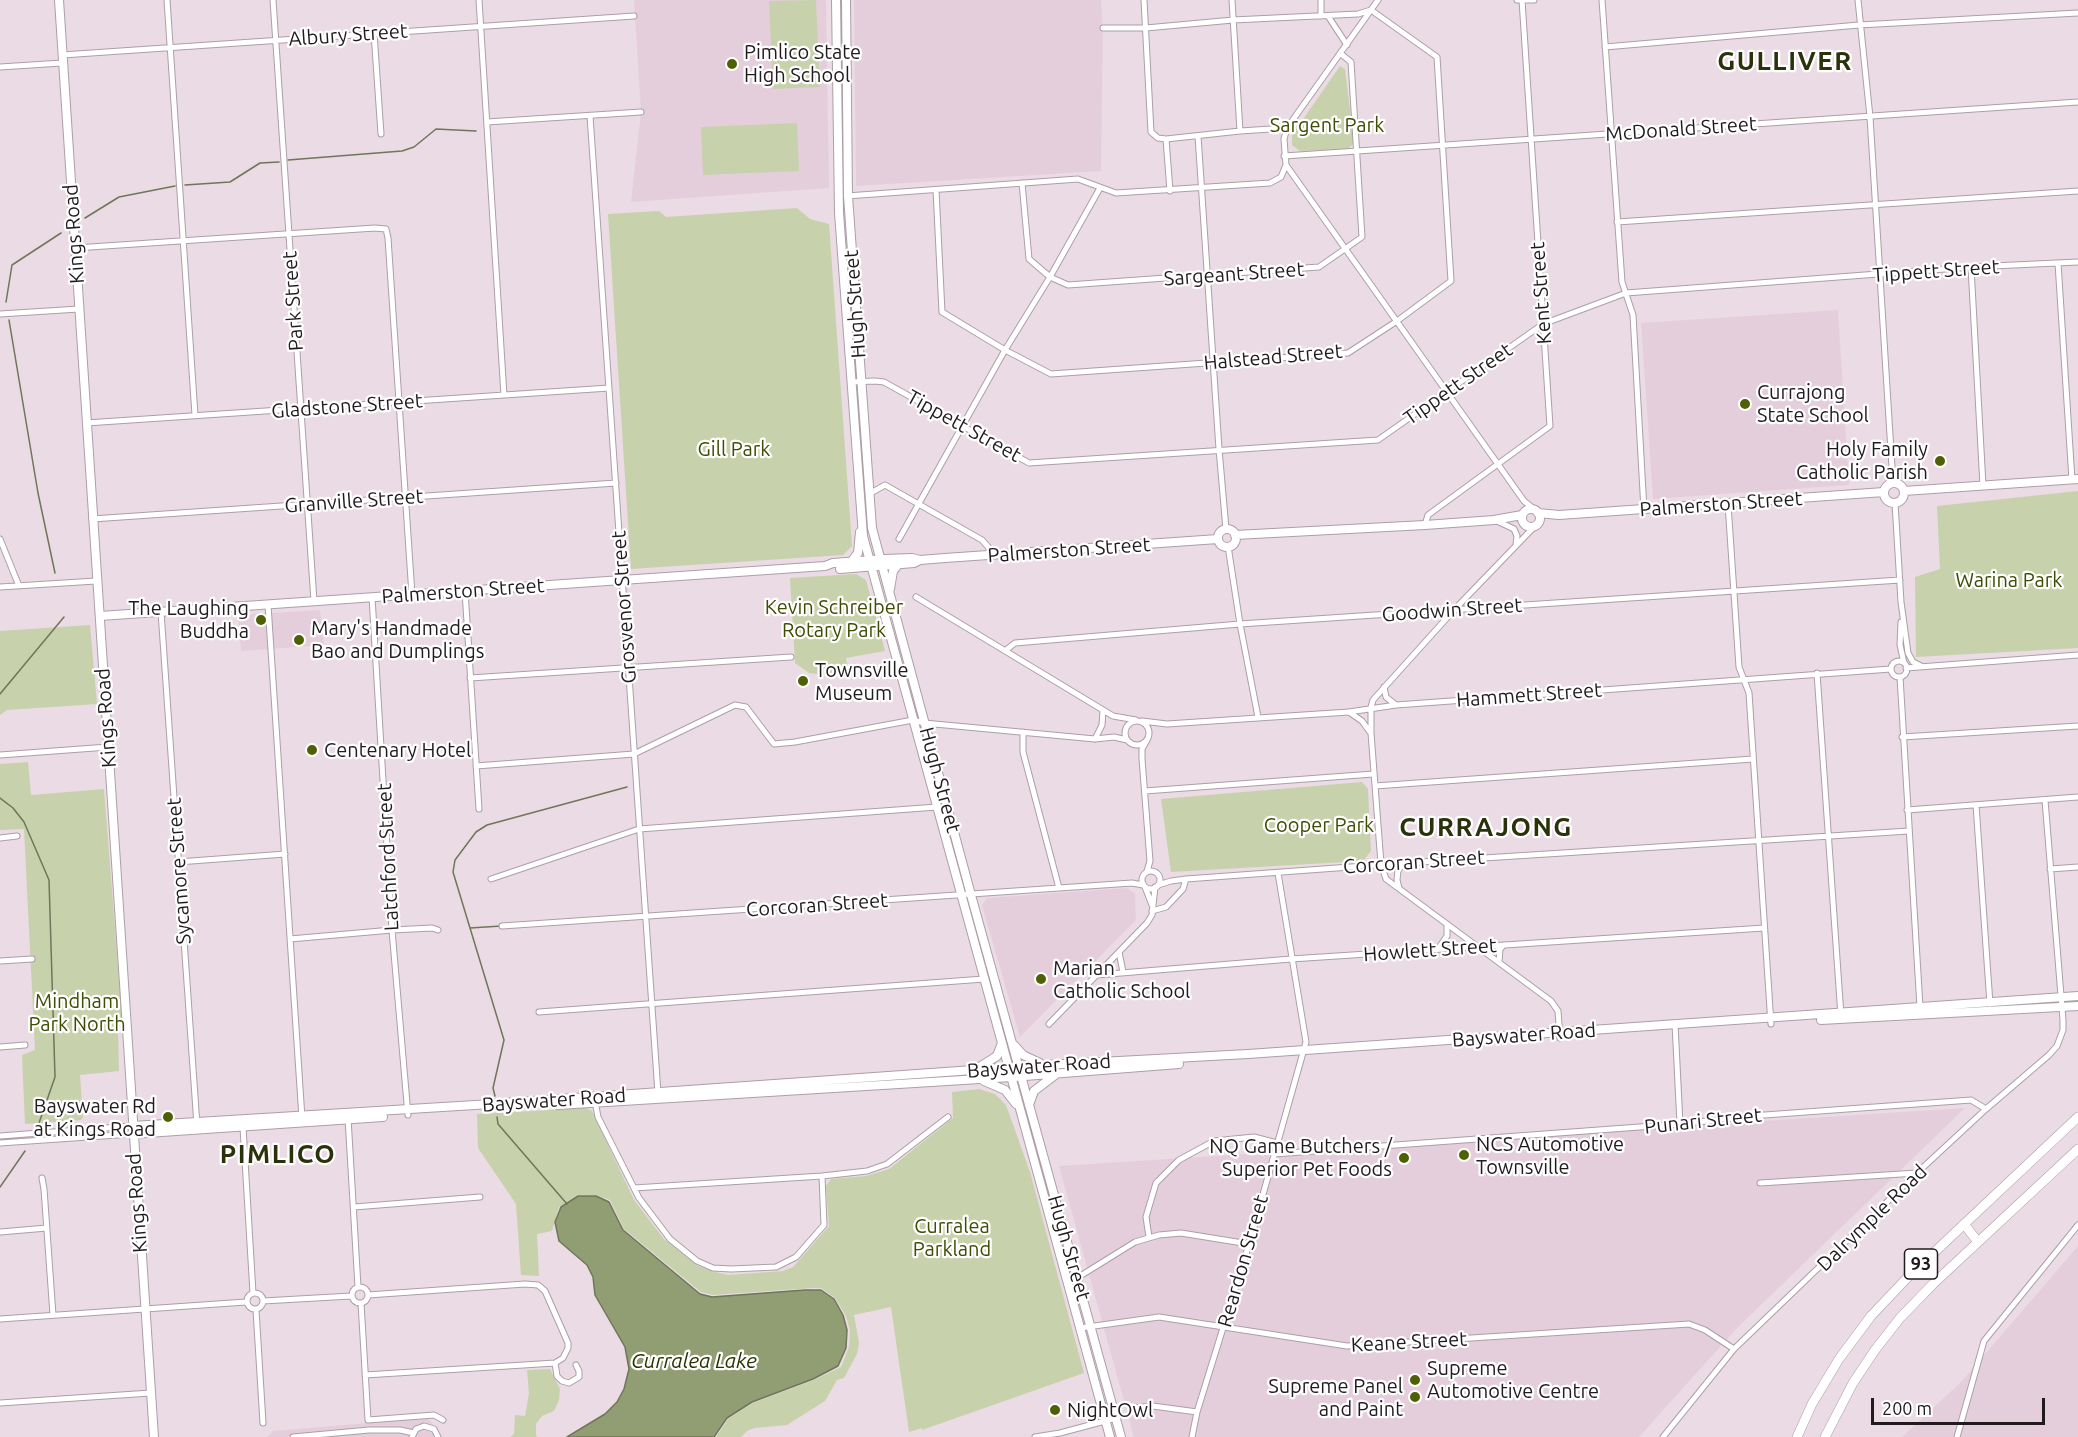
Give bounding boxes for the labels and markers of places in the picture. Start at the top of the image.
place label: Pimlico State High School [744,40,861,87]
marker: Pimlico State High School [725,57,739,71]
place label: Currajong State School [1757,380,1869,427]
marker: Currajong State School [1738,397,1752,411]
place label: Holy Family Catholic Parish [1796,437,1928,484]
marker: Holy Family Catholic Parish [1933,454,1947,468]
place label: The Laughing Buddha [128,596,249,643]
marker: The Laughing Buddha [254,613,268,627]
place label: Mary's Handmade Bao and Dumplings [311,616,484,663]
marker: Mary's Handmade Bao and Dumplings [292,633,306,647]
place label: Townsville Museum [815,658,909,705]
marker: Townsville Museum [796,674,810,688]
place label: Centenary Hotel [324,738,471,762]
marker: Centenary Hotel [305,743,319,757]
place label: Marian Catholic School [1053,956,1190,1003]
marker: Marian Catholic School [1034,972,1048,986]
place label: Bayswater Rd at Kings Road [34,1094,156,1141]
marker: Bayswater Rd at Kings Road [161,1110,175,1124]
place label: NCS Automotive Townsville [1476,1132,1624,1179]
place label: NQ Game Butchers / Superior Pet Foods [1209,1134,1392,1181]
marker: NCS Automotive Townsville [1457,1148,1471,1162]
marker: NQ Game Butchers / Superior Pet Foods [1397,1151,1411,1165]
place label: Supreme Automotive Centre [1427,1356,1599,1403]
marker: Supreme Automotive Centre [1408,1373,1422,1387]
place label: Supreme Panel and Paint [1268,1374,1403,1421]
marker: Supreme Panel and Paint [1408,1390,1422,1404]
place label: NightOwl [1067,1398,1153,1422]
marker: NightOwl [1048,1403,1062,1417]

